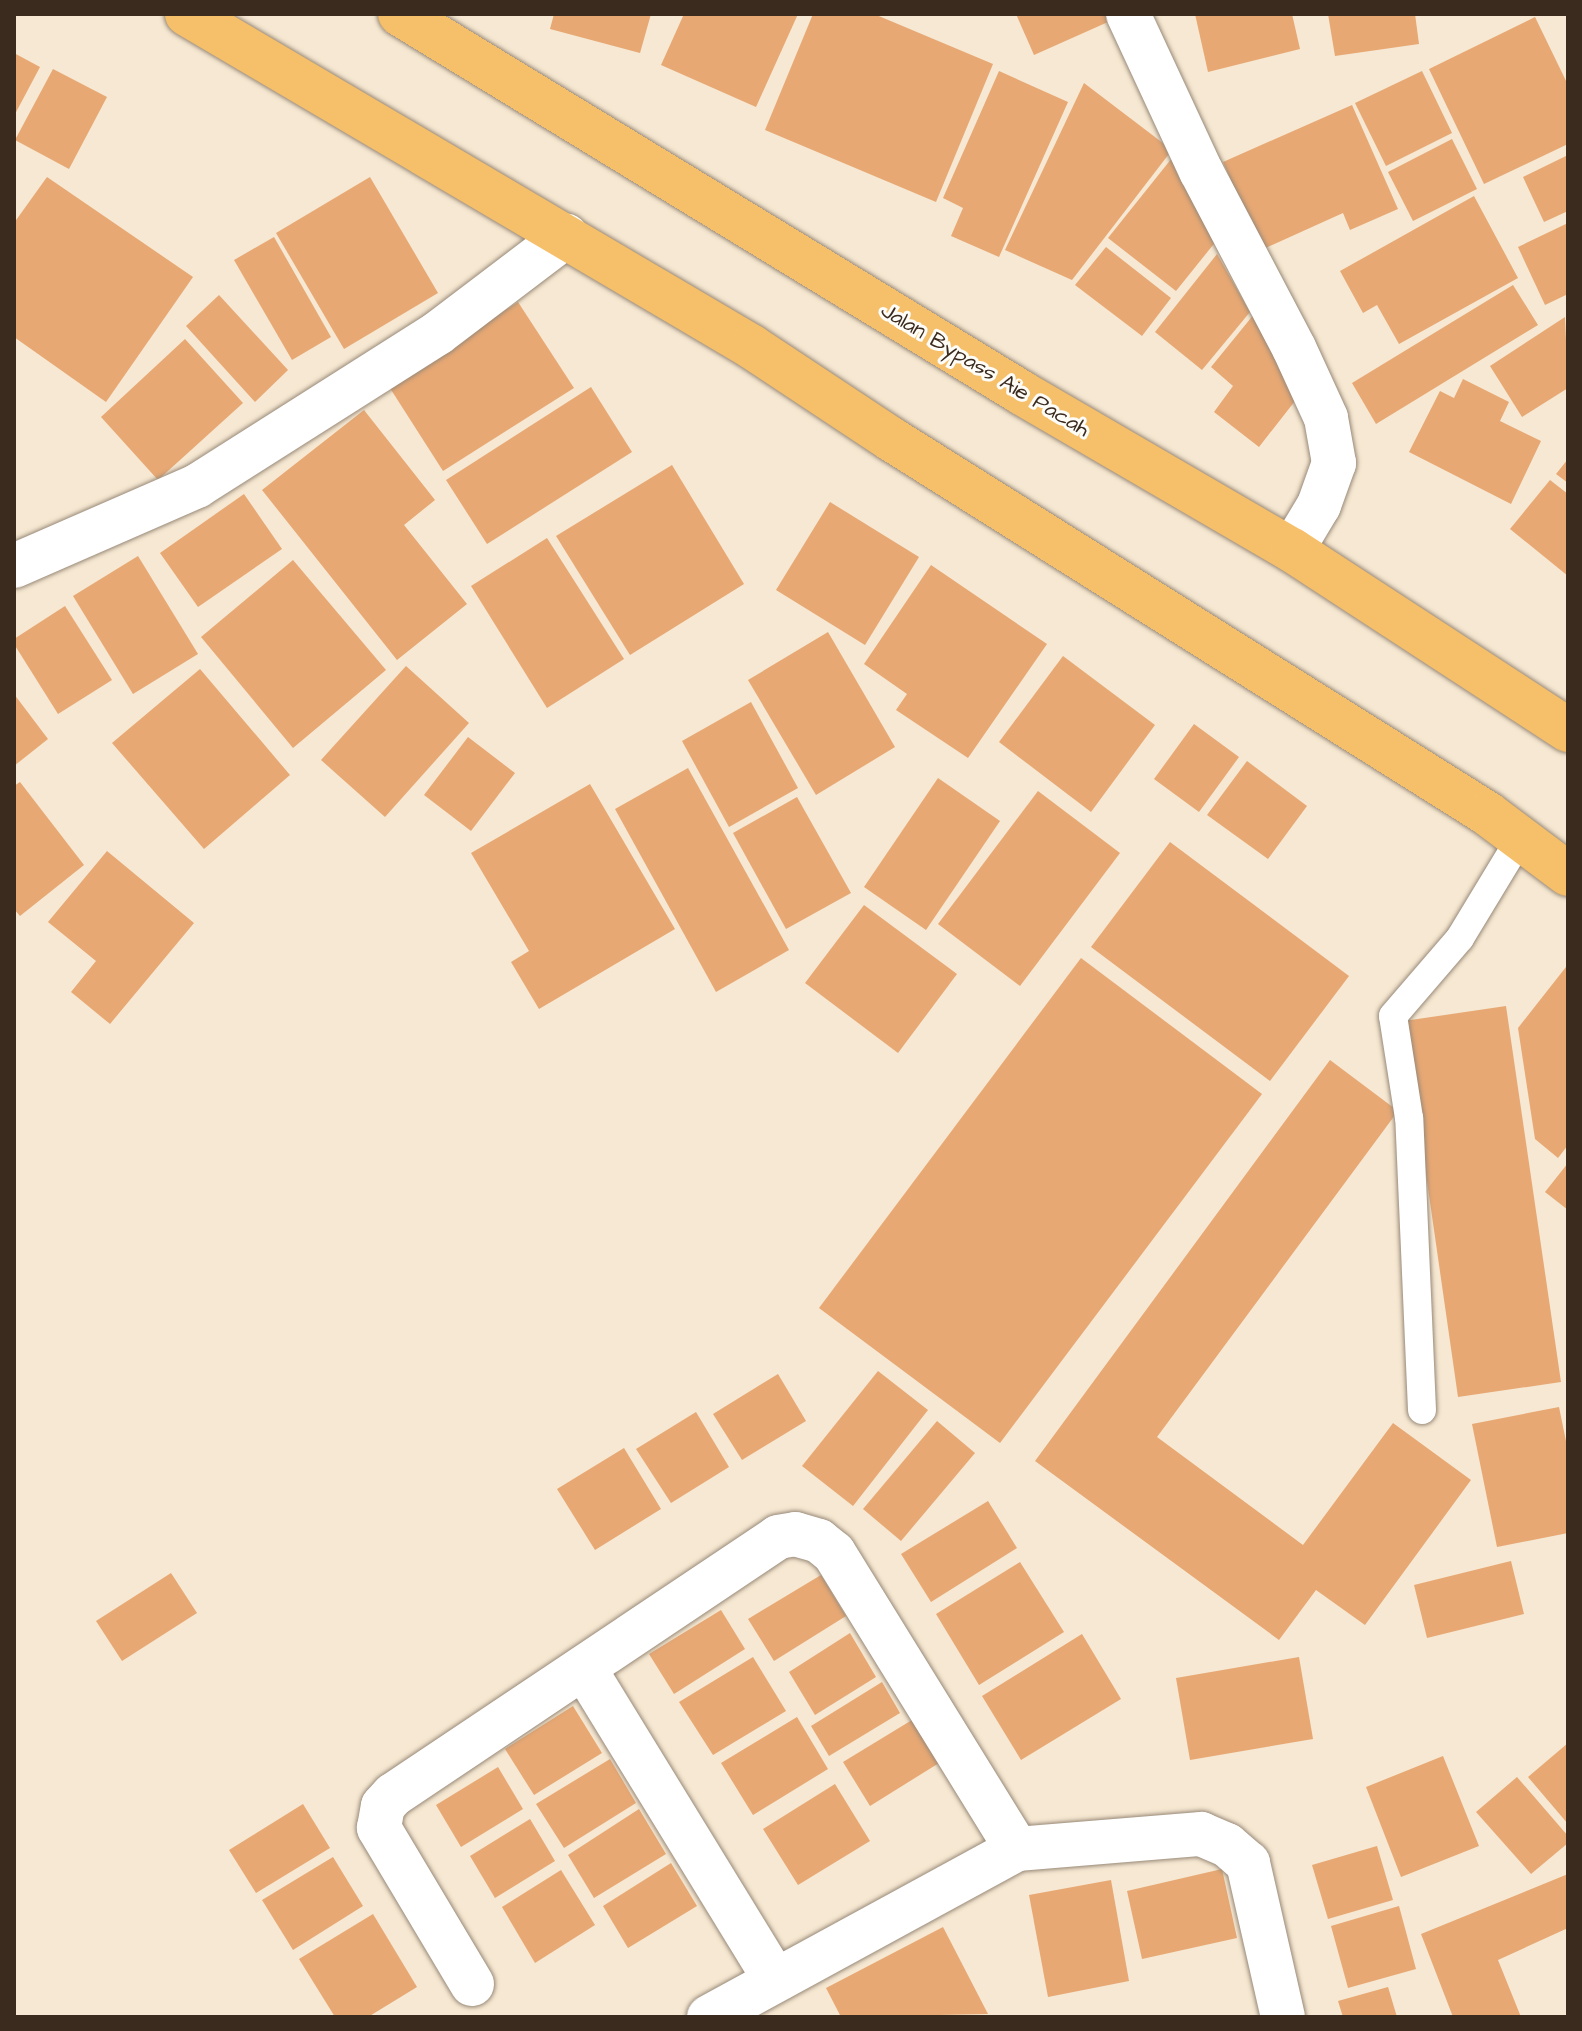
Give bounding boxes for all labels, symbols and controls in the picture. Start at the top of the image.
street label: Jalan Bypass Aie Pacah [876,297,1094,443]

